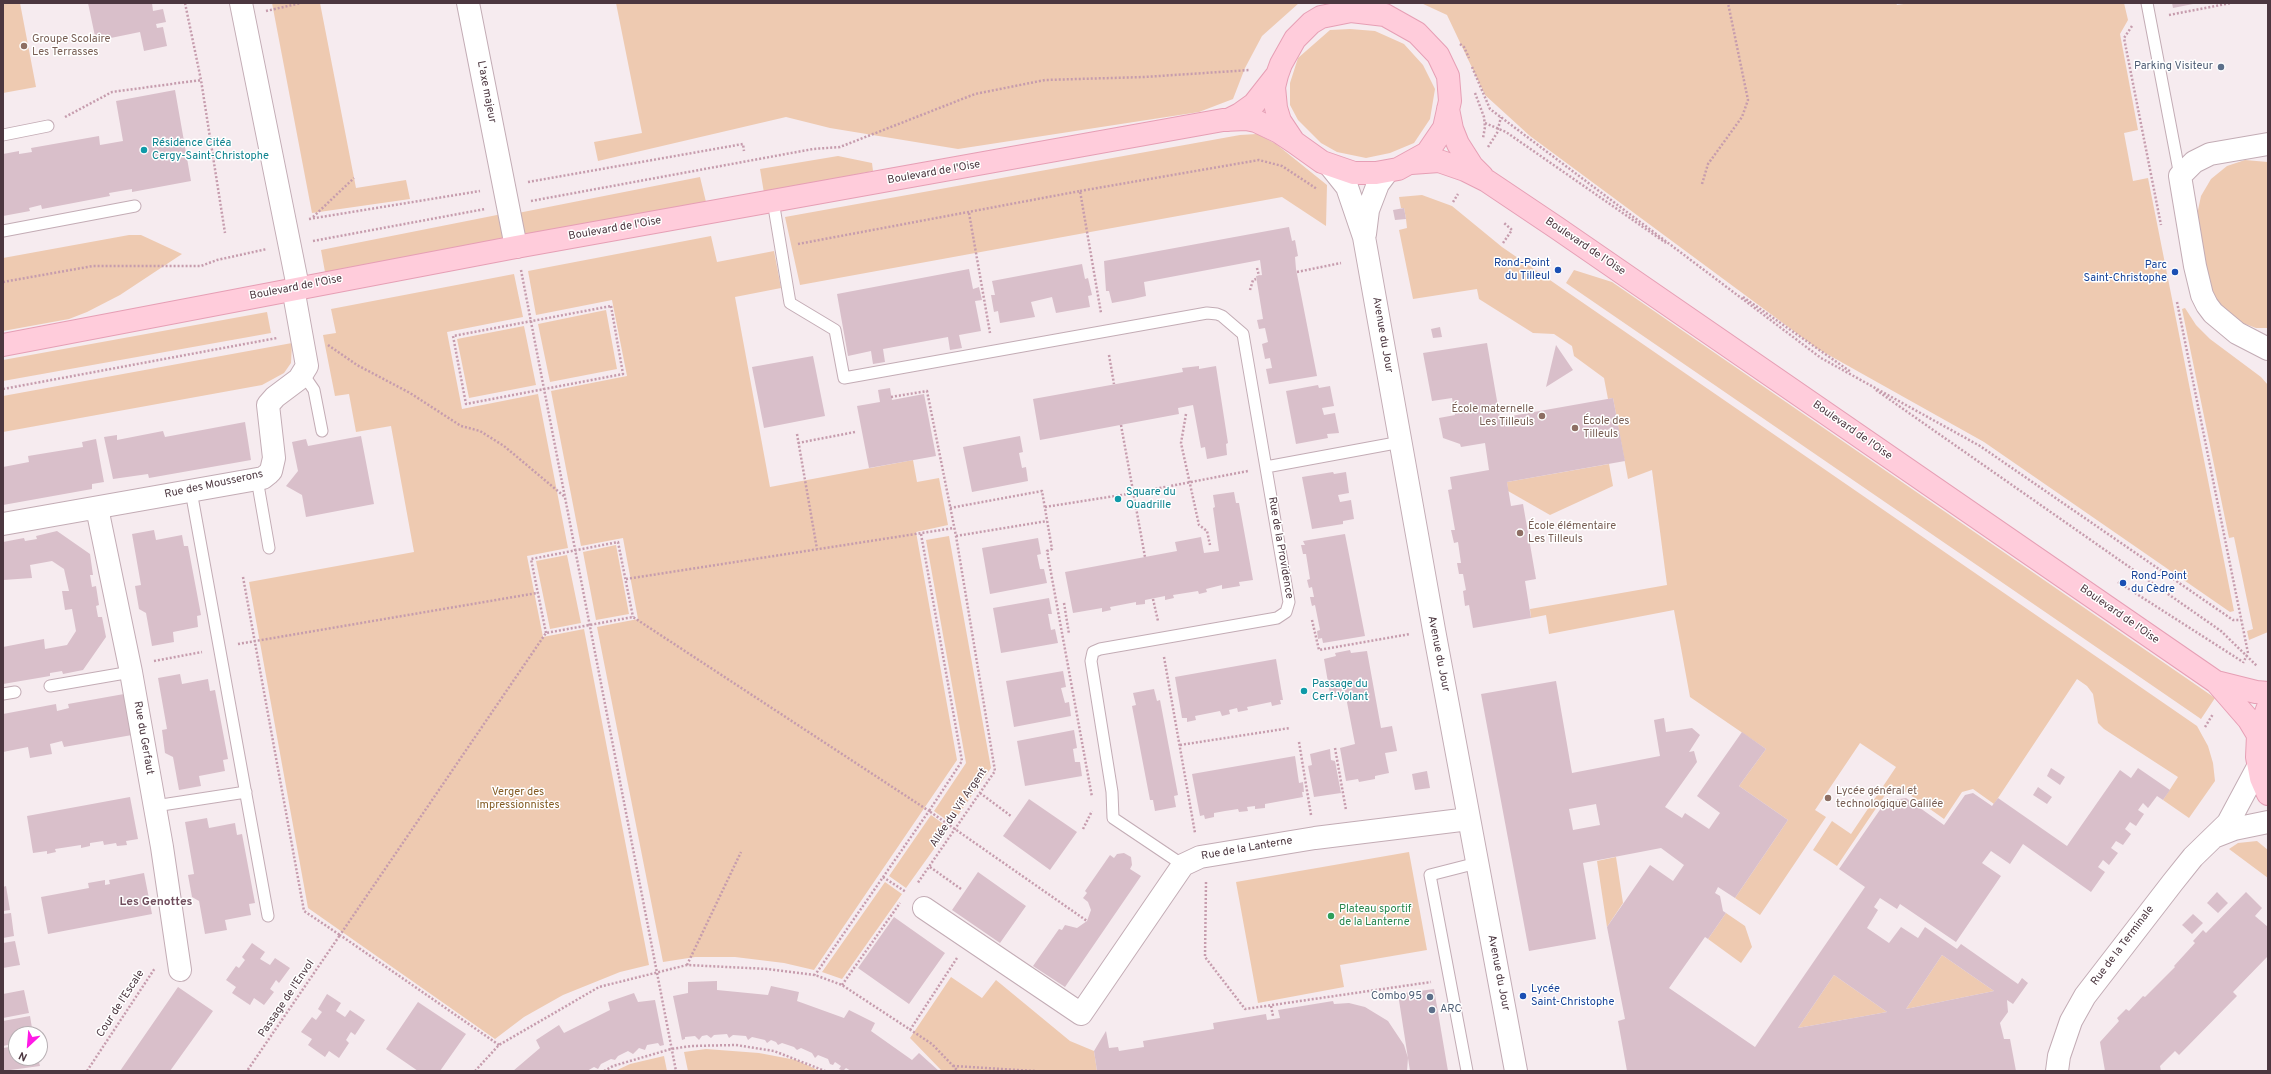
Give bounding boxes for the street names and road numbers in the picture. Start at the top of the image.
street label: L'axe majeur [474,60,498,124]
street label: Boulevard de l'Oise [887,158,981,188]
street label: Boulevard de l'Oise [568,214,662,244]
street label: Boulevard de l'Oise [1542,215,1628,279]
street label: Boulevard de l'Oise [249,273,343,303]
street label: Avenue du Jour [1369,296,1395,374]
street label: Boulevard de l'Oise [1810,399,1894,463]
street label: Rue des Mousserons [164,468,264,502]
street label: Rue de la Providence [1265,496,1295,600]
street label: Boulevard de l'Oise [2077,583,2161,647]
street label: Avenue du Jour [1424,615,1452,693]
street label: Rue du Gerfaut [130,700,156,776]
street label: Allée du Vif Argent [928,766,990,850]
street label: Rue de la Lanterne [1200,834,1294,864]
street label: Rue de la Terminale [2089,904,2157,988]
street label: Avenue du Jour [1484,934,1512,1012]
street label: Passage de l'Envol [256,958,318,1040]
street label: Cour de l'Escale [94,968,148,1040]

